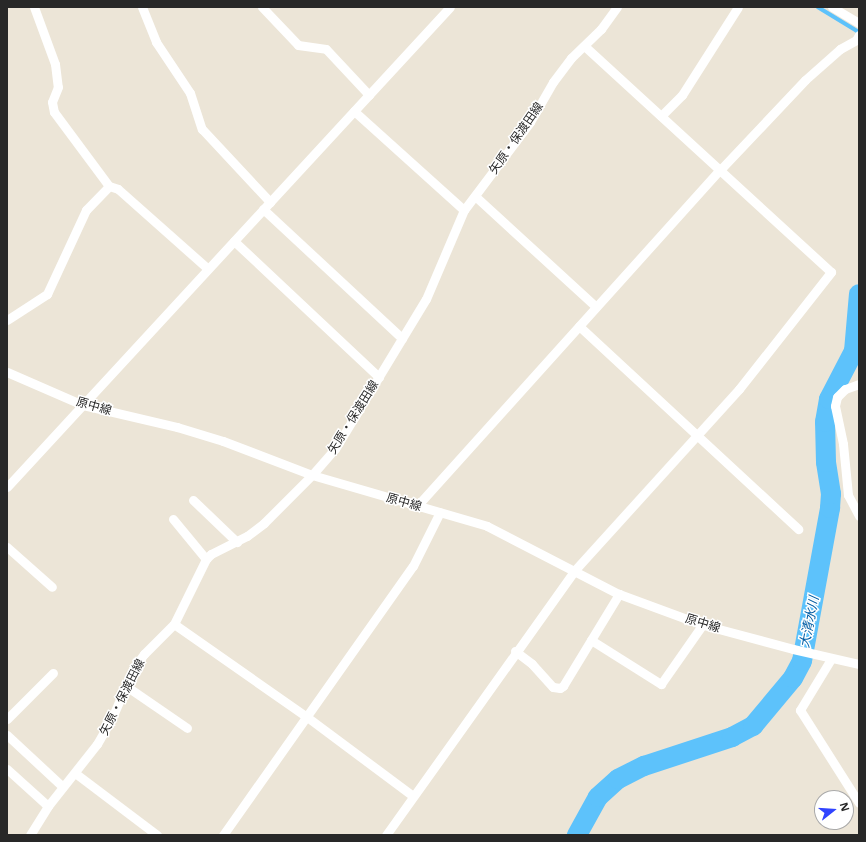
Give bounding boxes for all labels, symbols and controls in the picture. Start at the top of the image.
street label: 矢原・保渡田線 [486,99,546,177]
street label: 矢原・保渡田線 [325,378,381,456]
street label: 原中線 [75,394,113,418]
street label: 原中線 [385,490,423,514]
water label: 大清水川 [796,595,822,649]
street label: 原中線 [684,611,722,635]
street label: 矢原・保渡田線 [97,656,147,738]
north arrow [814,790,854,830]
text: N [837,800,853,813]

